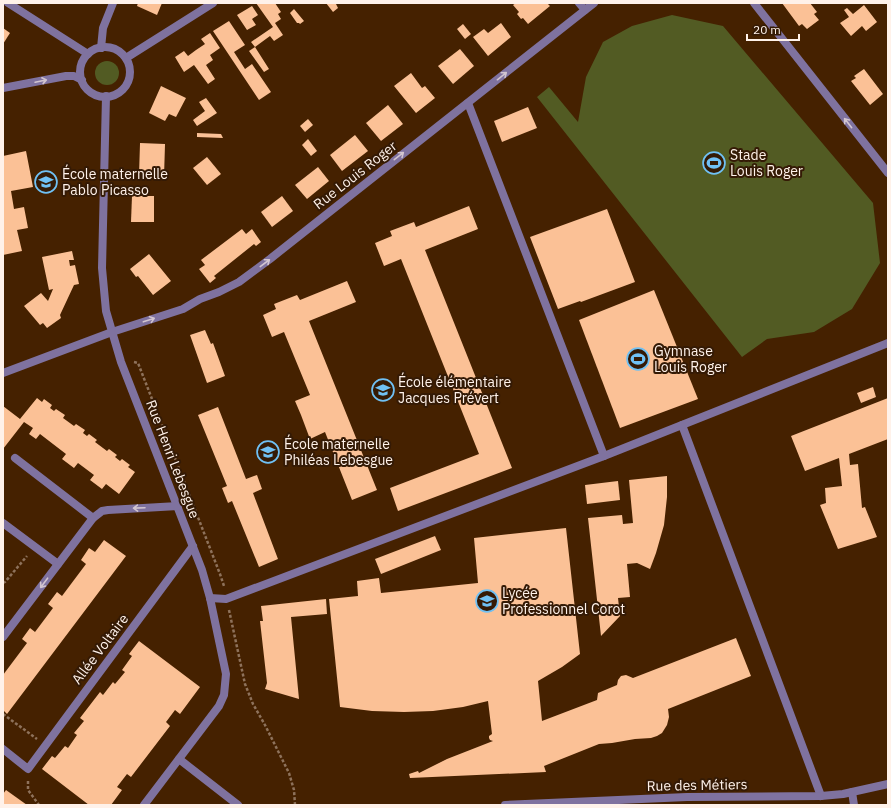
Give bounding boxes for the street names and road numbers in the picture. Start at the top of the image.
street label: Rue Louis Roger [310,137,400,213]
street label: Rue Henri Lebesgue [142,397,204,521]
street label: Allée Voltaire [68,610,133,688]
street label: Rue des Métiers [646,775,748,795]

